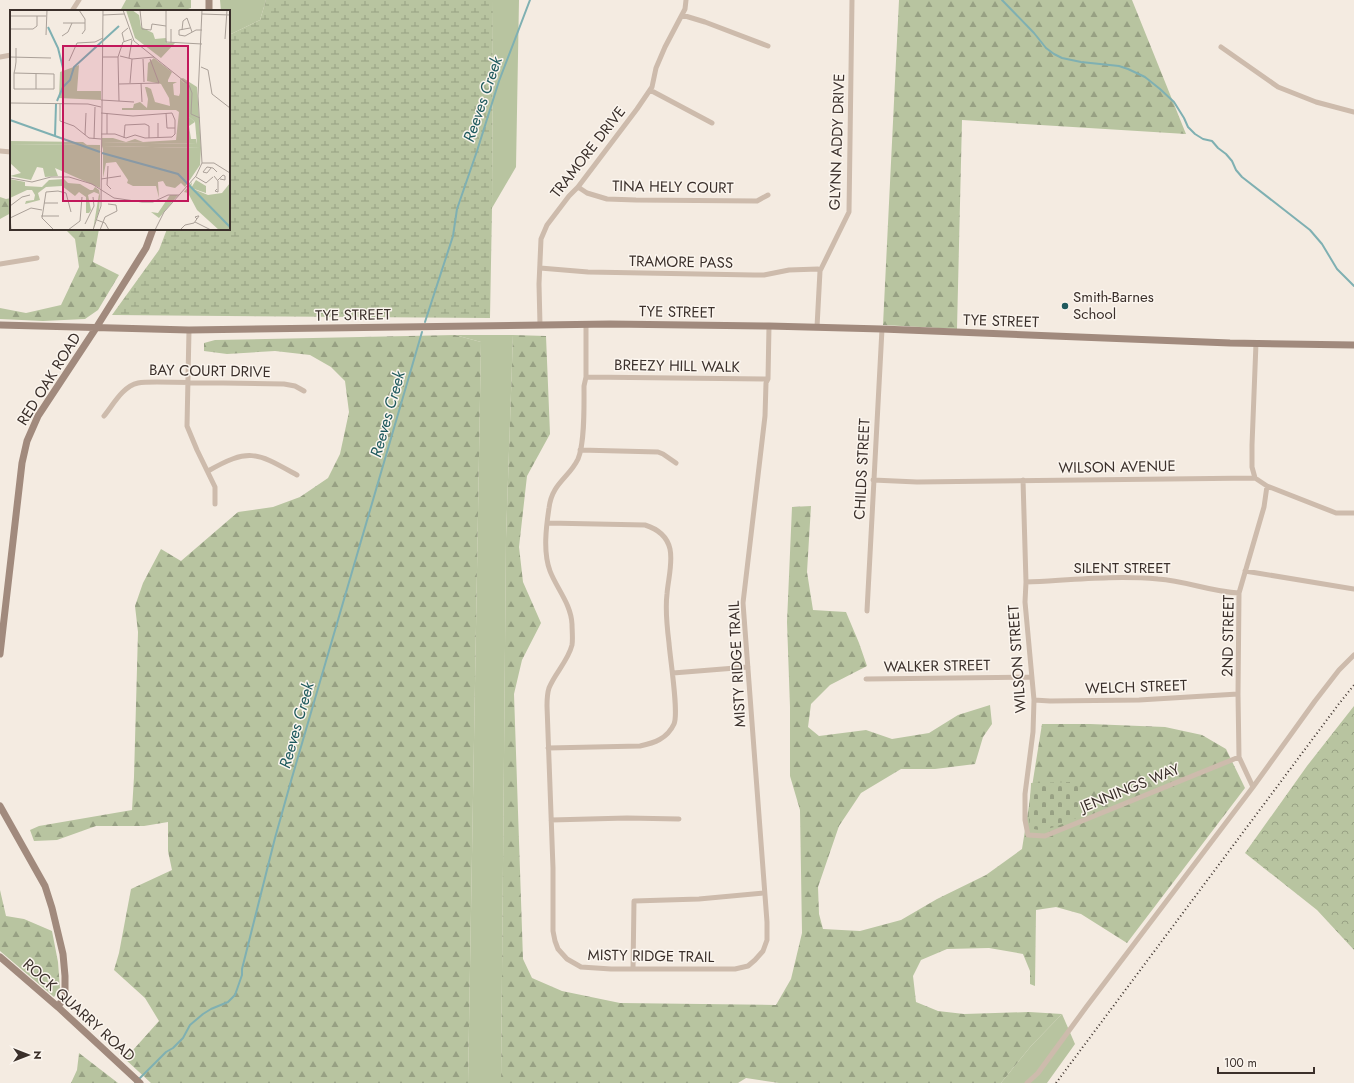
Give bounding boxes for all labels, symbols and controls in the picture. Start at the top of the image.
inset map [10,10,230,230]
water label: Reeves Creek [457,52,508,145]
street label: GLYNN ADDY DRIVE [824,73,850,211]
street label: TRAMORE DRIVE [545,102,631,202]
street label: TINA HELY COURT [612,175,734,199]
street label: TRAMORE PASS [629,250,733,274]
place label: Smith-Barnes School [1073,286,1154,325]
street label: TYE STREET [639,300,715,324]
marker: Smith-Barnes School [1060,301,1070,311]
street label: TYE STREET [315,303,391,327]
street label: TYE STREET [963,309,1039,333]
street label: RED OAK ROAD [12,328,86,430]
street label: BREEZY HILL WALK [614,354,741,378]
street label: BAY COURT DRIVE [149,359,271,383]
water label: Reeves Creek [364,367,411,460]
street label: CHILDS STREET [848,418,876,520]
street label: WILSON AVENUE [1058,455,1176,479]
street label: SILENT STREET [1073,557,1171,579]
street label: 2ND STREET [1216,595,1240,677]
street label: MISTY RIDGE TRAIL [723,600,751,728]
street label: WILSON STREET [1002,604,1032,714]
street label: WALKER STREET [883,654,991,678]
street label: WELCH STREET [1085,674,1187,700]
water label: Reeves Creek [273,678,320,771]
street label: JENNINGS WAY [1075,758,1184,819]
street label: MISTY RIDGE TRAIL [587,944,715,968]
street label: ROCK QUARRY ROAD [18,954,140,1066]
north arrow [8,1035,48,1075]
scale bar [1218,1049,1314,1075]
text: N [30,1051,46,1059]
text: 100 m [1224,1054,1257,1072]

